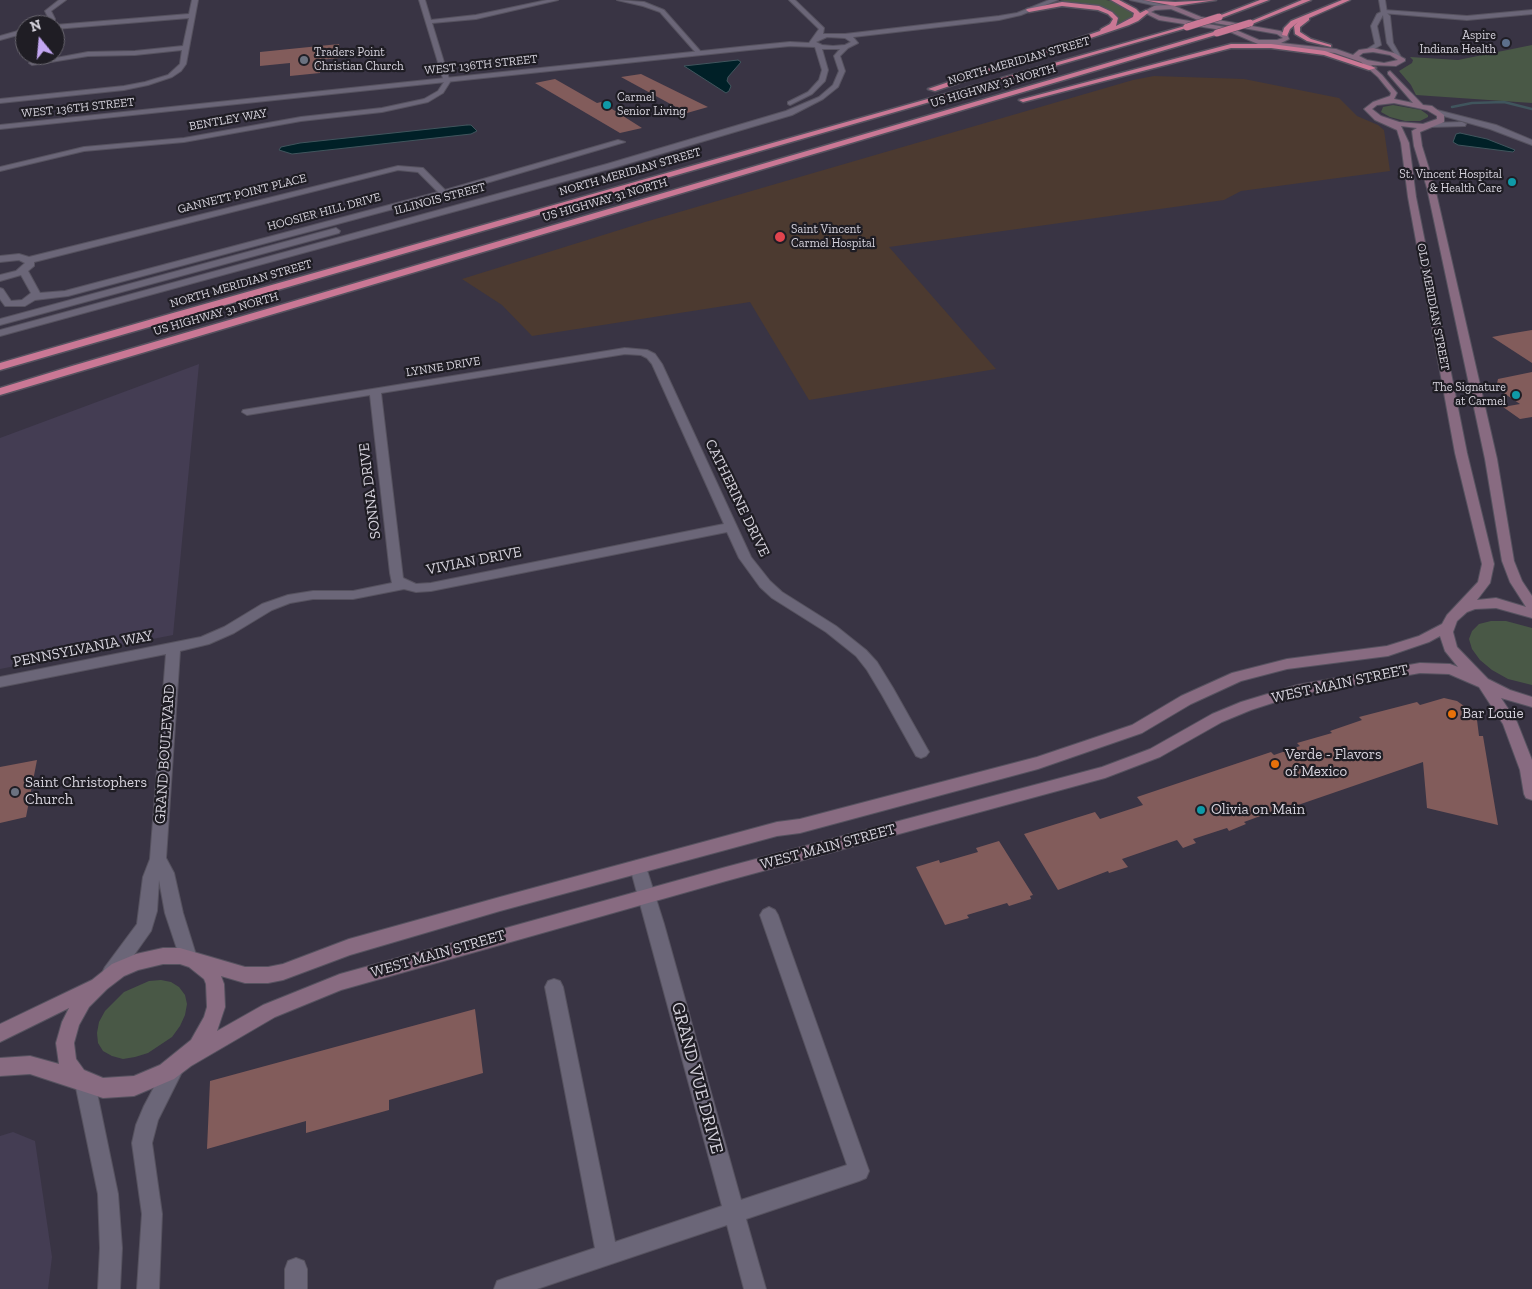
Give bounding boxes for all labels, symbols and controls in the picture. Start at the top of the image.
north arrow [15,15,65,65]
text: N [28,16,43,36]
place label: Aspire Indiana Health [1420,29,1496,57]
street label: NORTH MERIDIAN STREET [946,34,1092,88]
marker: Aspire Indiana Health [1500,37,1512,49]
place label: Traders Point Christian Church [314,46,404,74]
street label: WEST 136TH STREET [424,52,538,78]
marker: Traders Point Christian Church [298,54,310,66]
street label: US HIGHWAY 31 NORTH [929,61,1057,111]
place label: Carmel Senior Living [617,91,686,119]
street label: WEST 136TH STREET [21,95,135,121]
marker: Carmel Senior Living [601,99,613,111]
street label: BENTLEY WAY [188,106,268,134]
street label: NORTH MERIDIAN STREET [557,145,703,199]
place label: St. Vincent Hospital & Health Care [1399,168,1502,196]
street label: GANNETT POINT PLACE [176,171,308,217]
street label: US HIGHWAY 31 NORTH [541,175,669,225]
marker: St. Vincent Hospital & Health Care [1506,176,1518,188]
street label: ILLINOIS STREET [393,180,487,218]
street label: HOOSIER HILL DRIVE [266,190,382,234]
place label: Saint Vincent Carmel Hospital [791,223,875,251]
marker: Saint Vincent Carmel Hospital [773,230,787,244]
street label: OLD MERIDIAN STREET [1414,242,1452,372]
street label: NORTH MERIDIAN STREET [168,257,314,311]
street label: US HIGHWAY 31 NORTH [152,289,280,339]
street label: LYNNE DRIVE [405,354,481,380]
place label: The Signature at Carmel [1433,381,1506,409]
marker: The Signature at Carmel [1510,389,1522,401]
street label: CATHERINE DRIVE [701,436,773,560]
street label: SONNA DRIVE [355,442,385,540]
street label: VIVIAN DRIVE [425,543,523,579]
street label: PENNSYLVANIA WAY [12,627,154,671]
street label: WEST MAIN STREET [1270,661,1410,707]
street label: GRAND BOULEVARD [151,683,179,825]
place label: Bar Louie [1462,705,1524,723]
marker: Bar Louie [1446,708,1458,720]
place label: Verde - Flavors of Mexico [1285,746,1382,781]
marker: Verde - Flavors of Mexico [1269,758,1281,770]
place label: Saint Christophers Church [25,774,147,809]
marker: Saint Christophers Church [9,786,21,798]
place label: Olivia on Main [1211,801,1305,819]
marker: Olivia on Main [1195,804,1207,816]
street label: WEST MAIN STREET [758,820,898,874]
street label: WEST MAIN STREET [369,926,507,982]
street label: GRAND VUE DRIVE [666,1000,728,1156]

